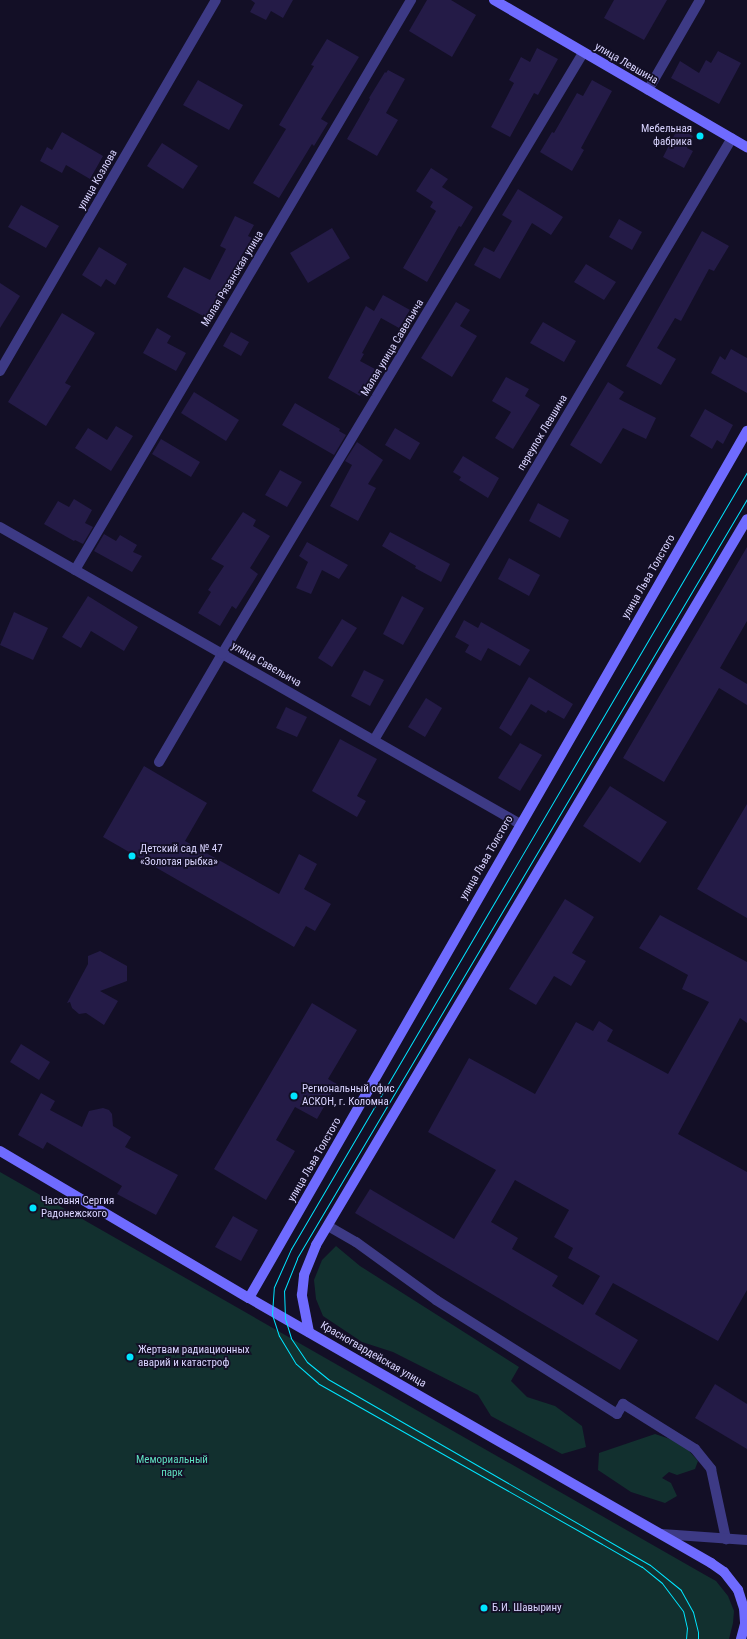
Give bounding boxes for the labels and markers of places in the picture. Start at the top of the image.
place label: Мебельная фабрика [641,123,692,149]
marker: Мебельная фабрика [695,131,705,141]
place label: Детский сад № 47 «Золотая рыбка» [140,843,223,869]
marker: Детский сад № 47 «Золотая рыбка» [127,851,137,861]
place label: Региональный офис АСКОН, г. Коломна [302,1083,394,1109]
marker: Региональный офис АСКОН, г. Коломна [289,1091,299,1101]
place label: Часовня Сергия Радонежского [41,1195,114,1221]
marker: Часовня Сергия Радонежского [28,1203,38,1213]
place label: Жертвам радиационных аварий и катастроф [138,1344,250,1370]
marker: Жертвам радиационных аварий и катастроф [125,1352,135,1362]
place label: Б.И. Шавырину [492,1601,562,1615]
marker: Б.И. Шавырину [479,1603,489,1613]

